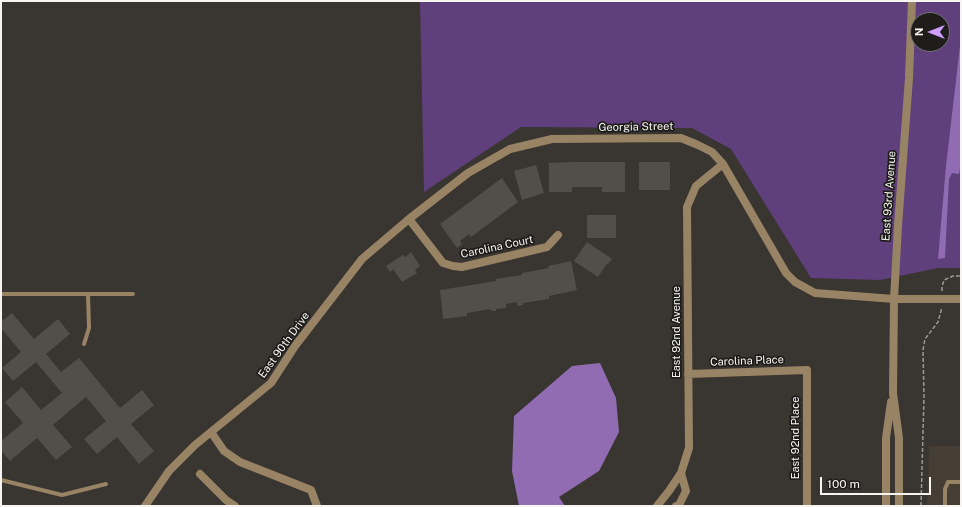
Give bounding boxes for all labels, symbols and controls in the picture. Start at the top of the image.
north arrow [910,12,950,52]
text: N [913,28,925,36]
street label: Georgia Street [598,120,674,134]
street label: East 93rd Avenue [879,151,899,241]
street label: Carolina Court [460,233,534,261]
street label: East 92nd Avenue [670,286,684,378]
street label: East 90th Drive [256,309,312,381]
street label: Carolina Place [710,353,784,369]
street label: East 92nd Place [789,397,803,479]
scale bar [822,469,933,495]
text: 100 m [827,477,860,491]

